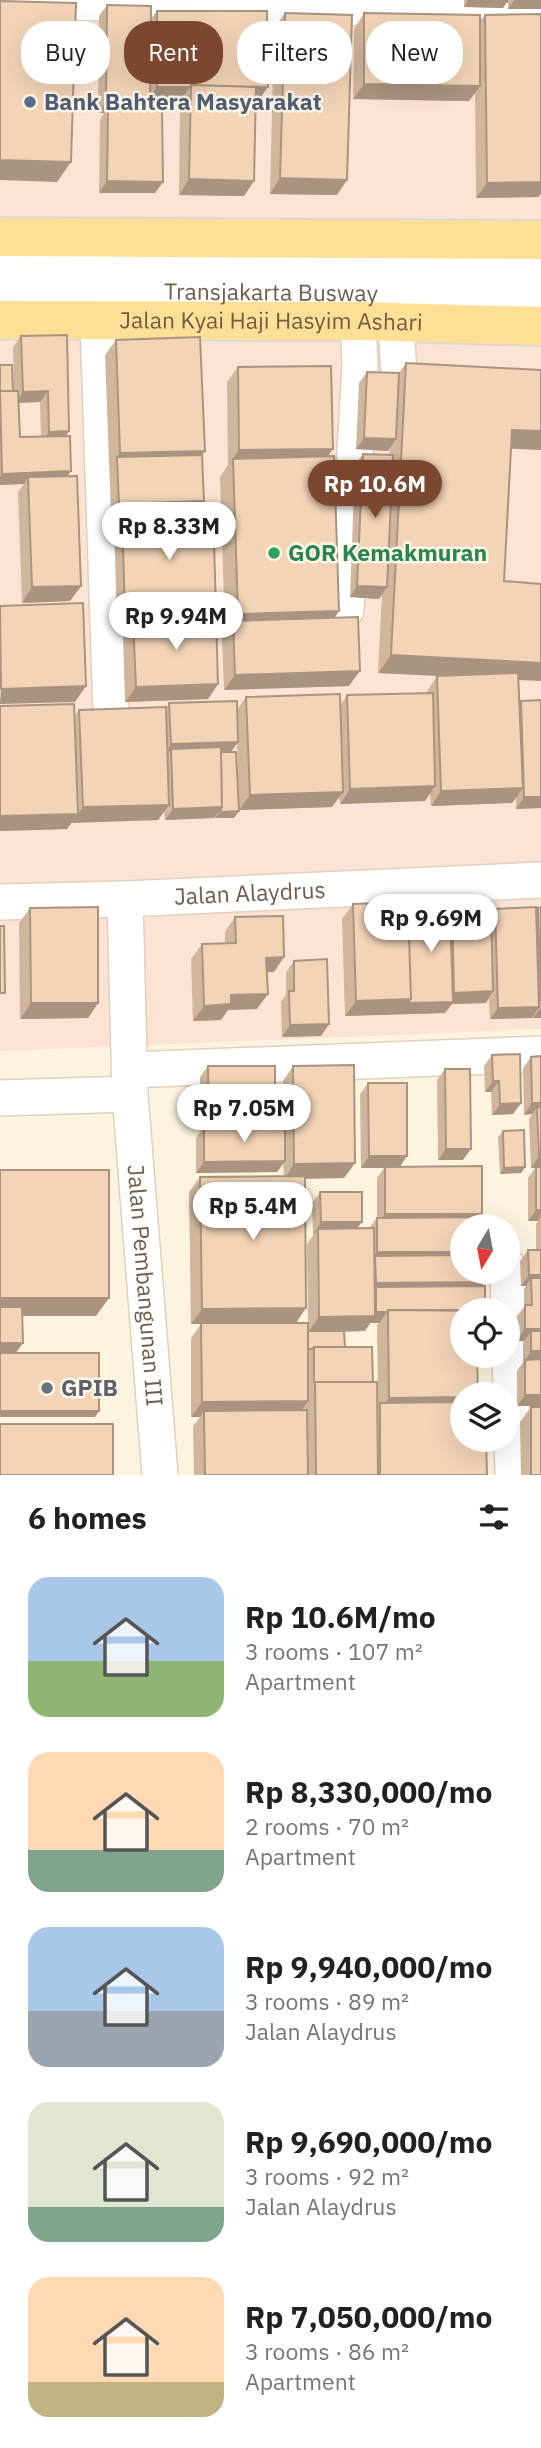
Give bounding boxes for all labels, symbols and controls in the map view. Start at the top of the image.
chip: Buy [21,21,110,84]
chip: Rent [124,21,223,84]
chip: Filters [237,21,352,84]
chip: New [366,21,463,84]
place label: Bank Bahtera Masyarakat [44,86,322,116]
marker: Bank Bahtera Masyarakat [22,94,38,110]
street label: Transjakarta Busway [164,276,379,307]
street label: Jalan Kyai Haji Hasyim Ashari [119,304,423,337]
pin: Rp 10.6M [303,461,447,520]
text: Rp 10.6M [324,468,426,498]
pin: Rp 8.33M [97,503,241,562]
text: Rp 8.33M [118,510,220,540]
place label: GOR Kemakmuran [288,537,487,567]
marker: GOR Kemakmuran [266,545,282,561]
pin: Rp 9.94M [104,592,248,652]
text: Rp 9.94M [125,600,227,630]
street label: Jalan Alaydrus [173,874,326,911]
pin: Rp 9.69M [359,894,503,954]
text: Rp 9.69M [380,902,482,932]
pin: Rp 7.05M [172,1084,316,1144]
text: Rp 7.05M [193,1092,295,1122]
street label: Jalan Pembangunan III [122,1163,171,1407]
pin: Rp 5.4M [188,1182,318,1242]
text: Rp 5.4M [209,1190,297,1220]
north arrow [450,1214,520,1284]
map controls [450,1214,520,1452]
button: locate [450,1298,520,1368]
place label: GPIB [61,1372,118,1402]
marker: GPIB [39,1380,55,1396]
button: layers [450,1382,520,1452]
text: 6 homes [28,1498,147,1537]
icon: filters [475,1498,513,1536]
text: Rp 10.6M/mo [245,1597,436,1636]
icon: home [84,1605,168,1689]
text: 3 rooms · 107 m² [245,1636,423,1666]
text: Apartment [245,1666,356,1696]
text: Rp 8,330,000/mo [245,1772,492,1811]
icon: home [84,1780,168,1864]
text: 2 rooms · 70 m² [245,1811,409,1841]
text: Apartment [245,1841,356,1871]
text: Rp 9,940,000/mo [245,1947,492,1986]
icon: home [84,1955,168,2039]
text: 3 rooms · 89 m² [245,1986,409,2016]
text: Jalan Alaydrus [245,2016,397,2046]
text: Rp 9,690,000/mo [245,2122,492,2161]
icon: home [84,2130,168,2214]
text: 3 rooms · 92 m² [245,2161,409,2191]
text: Jalan Alaydrus [245,2191,397,2221]
text: Rp 7,050,000/mo [245,2297,492,2336]
icon: home [84,2305,168,2389]
text: 3 rooms · 86 m² [245,2336,409,2366]
text: Apartment [245,2366,356,2396]

